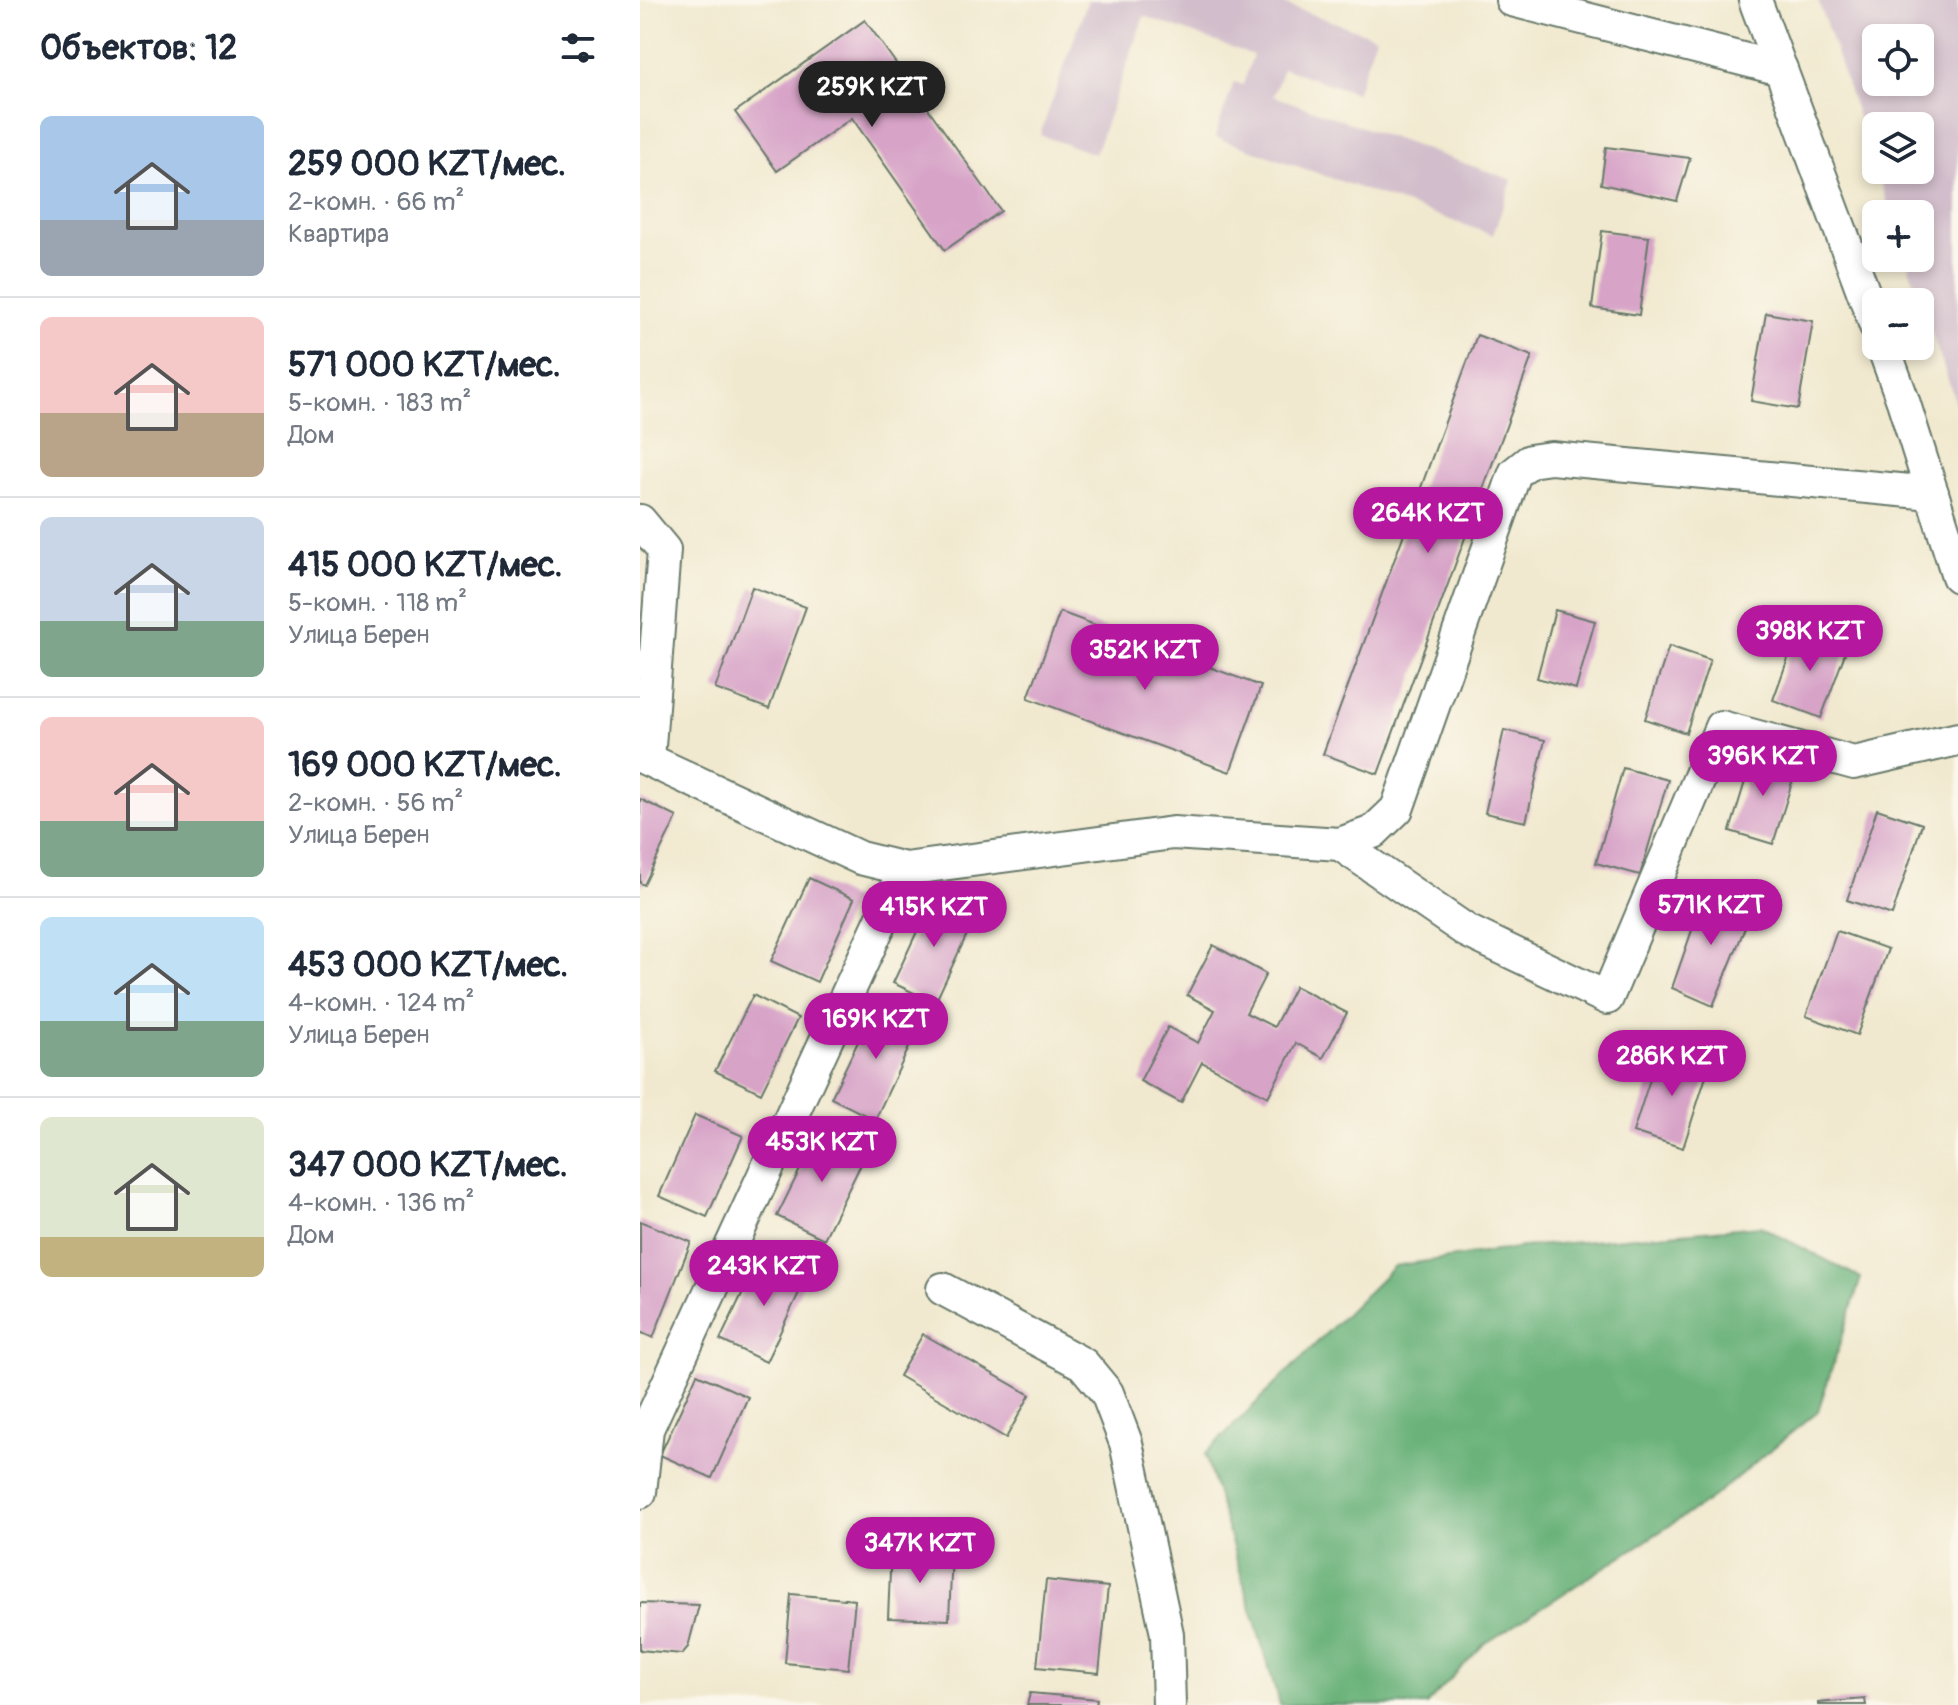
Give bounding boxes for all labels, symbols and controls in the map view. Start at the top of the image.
map controls [1862,24,1934,360]
button: locate [1862,24,1934,96]
icon: filters [556,26,600,70]
text: Объектов: 12 [40,27,237,70]
pin: 259K KZT [789,61,955,129]
text: 259K KZT [816,71,928,103]
button: layers [1862,112,1934,184]
text: 259 000 KZT/мес. [288,143,566,186]
icon: home [104,148,200,244]
text: 2-комн. · 66 m² [288,186,464,218]
button: + [1862,200,1934,272]
text: Квартира [288,218,389,250]
button: − [1862,288,1934,360]
text: 571 000 KZT/мес. [288,344,561,387]
icon: home [104,349,200,445]
text: 5-комн. · 183 m² [288,387,471,419]
text: Дом [288,419,335,451]
pin: 264K KZT [1345,487,1511,555]
text: 264K KZT [1371,497,1485,529]
text: 415 000 KZT/мес. [288,544,563,587]
icon: home [104,549,200,645]
text: 5-комн. · 118 m² [288,587,467,619]
pin: 398K KZT [1727,605,1893,673]
text: 398K KZT [1755,615,1865,647]
text: Улица Берен [288,619,429,651]
pin: 352K KZT [1062,624,1228,692]
text: 352K KZT [1089,634,1201,666]
pin: 396K KZT [1680,730,1846,798]
text: 396K KZT [1707,740,1819,772]
text: 169 000 KZT/мес. [288,744,562,787]
icon: home [104,749,200,845]
text: 2-комн. · 56 m² [288,787,463,819]
text: Улица Берен [288,819,429,851]
pin: 571K KZT [1628,879,1794,947]
pin: 415K KZT [851,881,1017,949]
text: 571K KZT [1657,889,1765,921]
text: 415K KZT [880,891,988,923]
text: 453 000 KZT/мес. [288,944,568,987]
icon: home [104,949,200,1045]
text: 4-комн. · 124 m² [288,987,474,1019]
pin: 169K KZT [793,993,959,1061]
text: 169K KZT [822,1003,930,1035]
text: Улица Берен [288,1019,429,1051]
pin: 286K KZT [1589,1030,1755,1098]
text: 286K KZT [1616,1040,1728,1072]
pin: 453K KZT [739,1116,905,1184]
text: 453K KZT [766,1126,878,1158]
text: 347 000 KZT/мес. [288,1144,568,1187]
icon: home [104,1149,200,1245]
text: 4-комн. · 136 m² [288,1187,474,1219]
text: Дом [288,1219,335,1251]
pin: 243K KZT [681,1240,847,1308]
text: 243K KZT [707,1250,821,1282]
pin: 347K KZT [837,1517,1003,1585]
text: 347K KZT [864,1527,976,1559]

